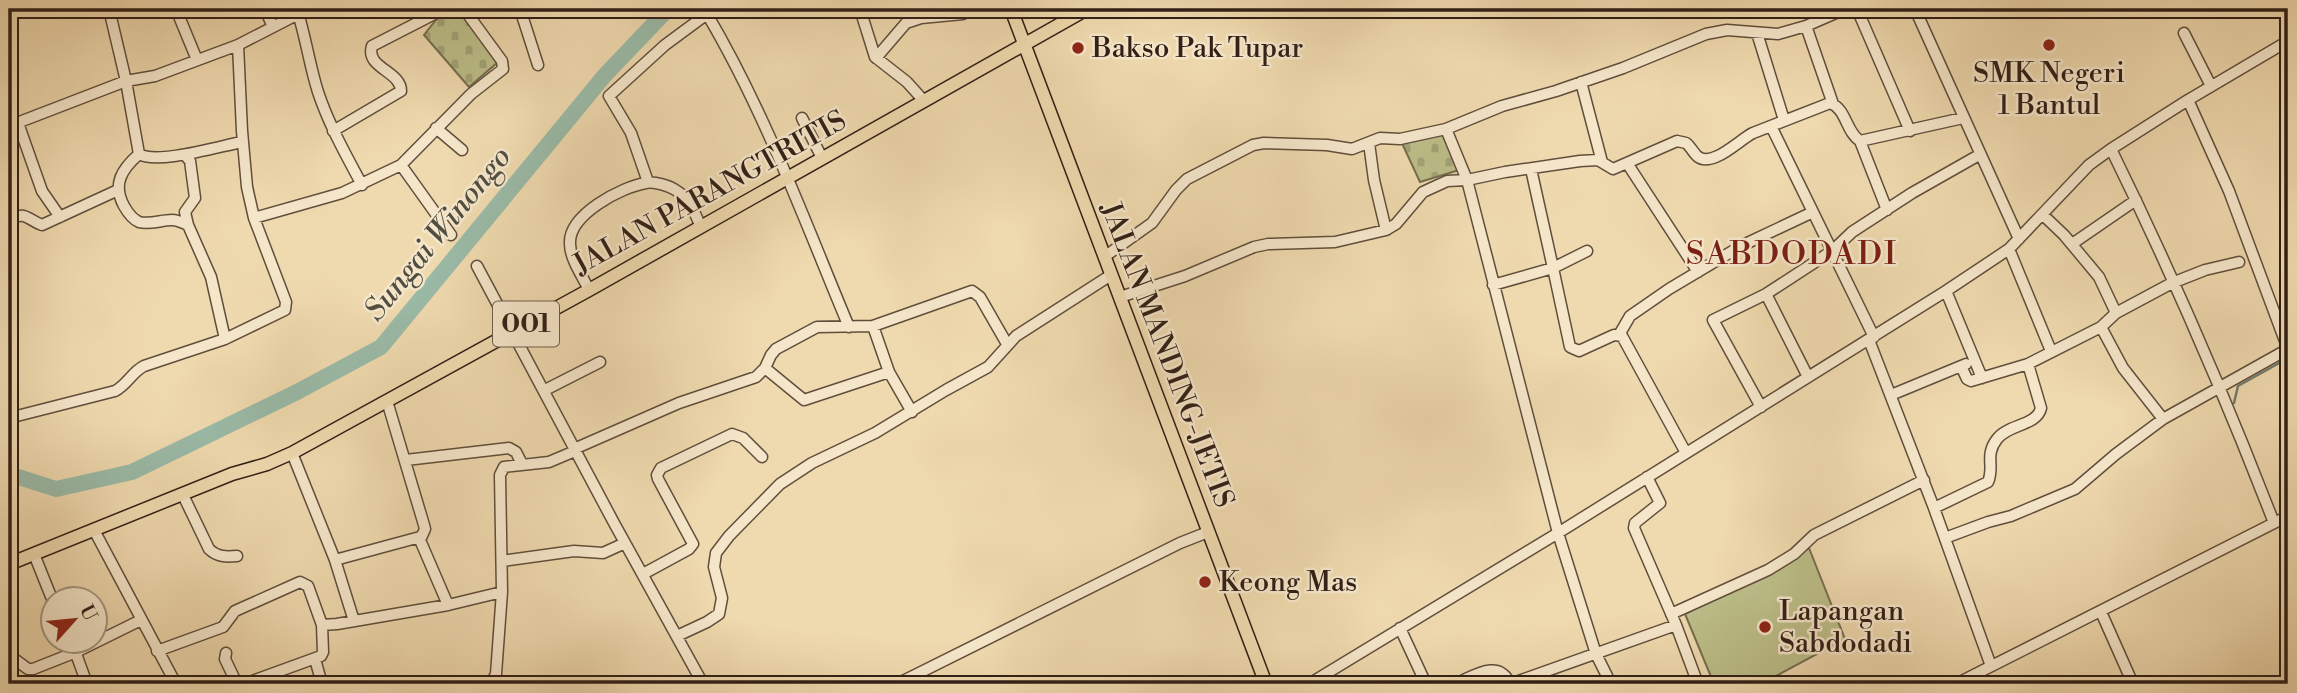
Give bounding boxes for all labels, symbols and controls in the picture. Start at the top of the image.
place label: Bakso Pak Tupar [1091,31,1303,66]
marker: SMK Negeri 1 Bantul [2041,37,2057,53]
marker: Bakso Pak Tupar [1070,40,1086,56]
place label: SMK Negeri 1 Bantul [1973,56,2125,123]
street label: JALAN PARANGTRITIS [566,103,853,283]
water label: Sungai Winongo [356,139,520,329]
street label: JALAN MANDING-JETIS [1092,196,1241,513]
district label: SABDODADI [1686,234,1898,274]
road number: 001 [493,302,559,346]
place label: Keong Mas [1219,565,1357,600]
marker: Keong Mas [1197,574,1213,590]
north arrow [38,584,108,654]
place label: Lapangan Sabdodadi [1779,594,1912,661]
text: U [74,601,102,625]
marker: Lapangan Sabdodadi [1757,619,1773,635]

